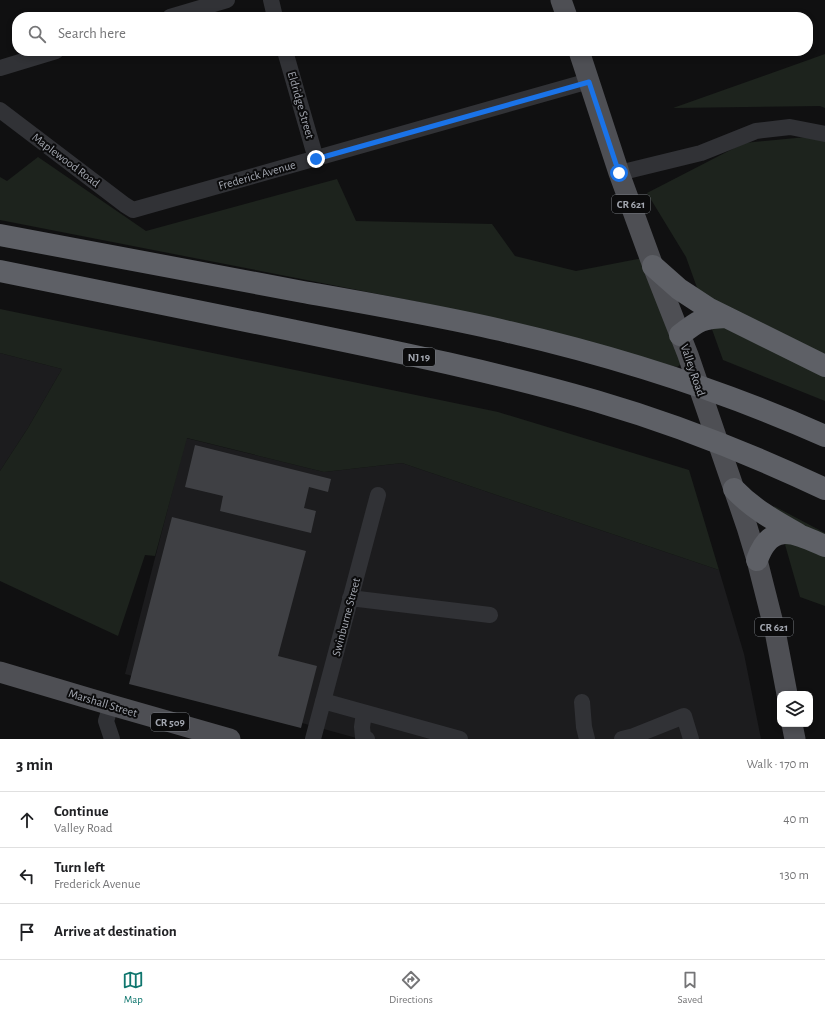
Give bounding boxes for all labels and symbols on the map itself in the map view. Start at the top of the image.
street label: Eldridge Street [286,70,316,140]
street label: Maplewood Road [30,131,102,189]
route end [307,150,325,168]
street label: Frederick Avenue [217,158,297,192]
route start [610,164,628,182]
road number: CR 621 [612,195,650,213]
street label: Valley Road [678,342,707,398]
road number: NJ 19 [403,348,435,366]
street label: Swinburne Street [330,576,362,657]
road number: CR 621 [755,618,793,636]
street label: Marshall Street [67,687,139,719]
road number: CR 509 [151,713,189,731]

